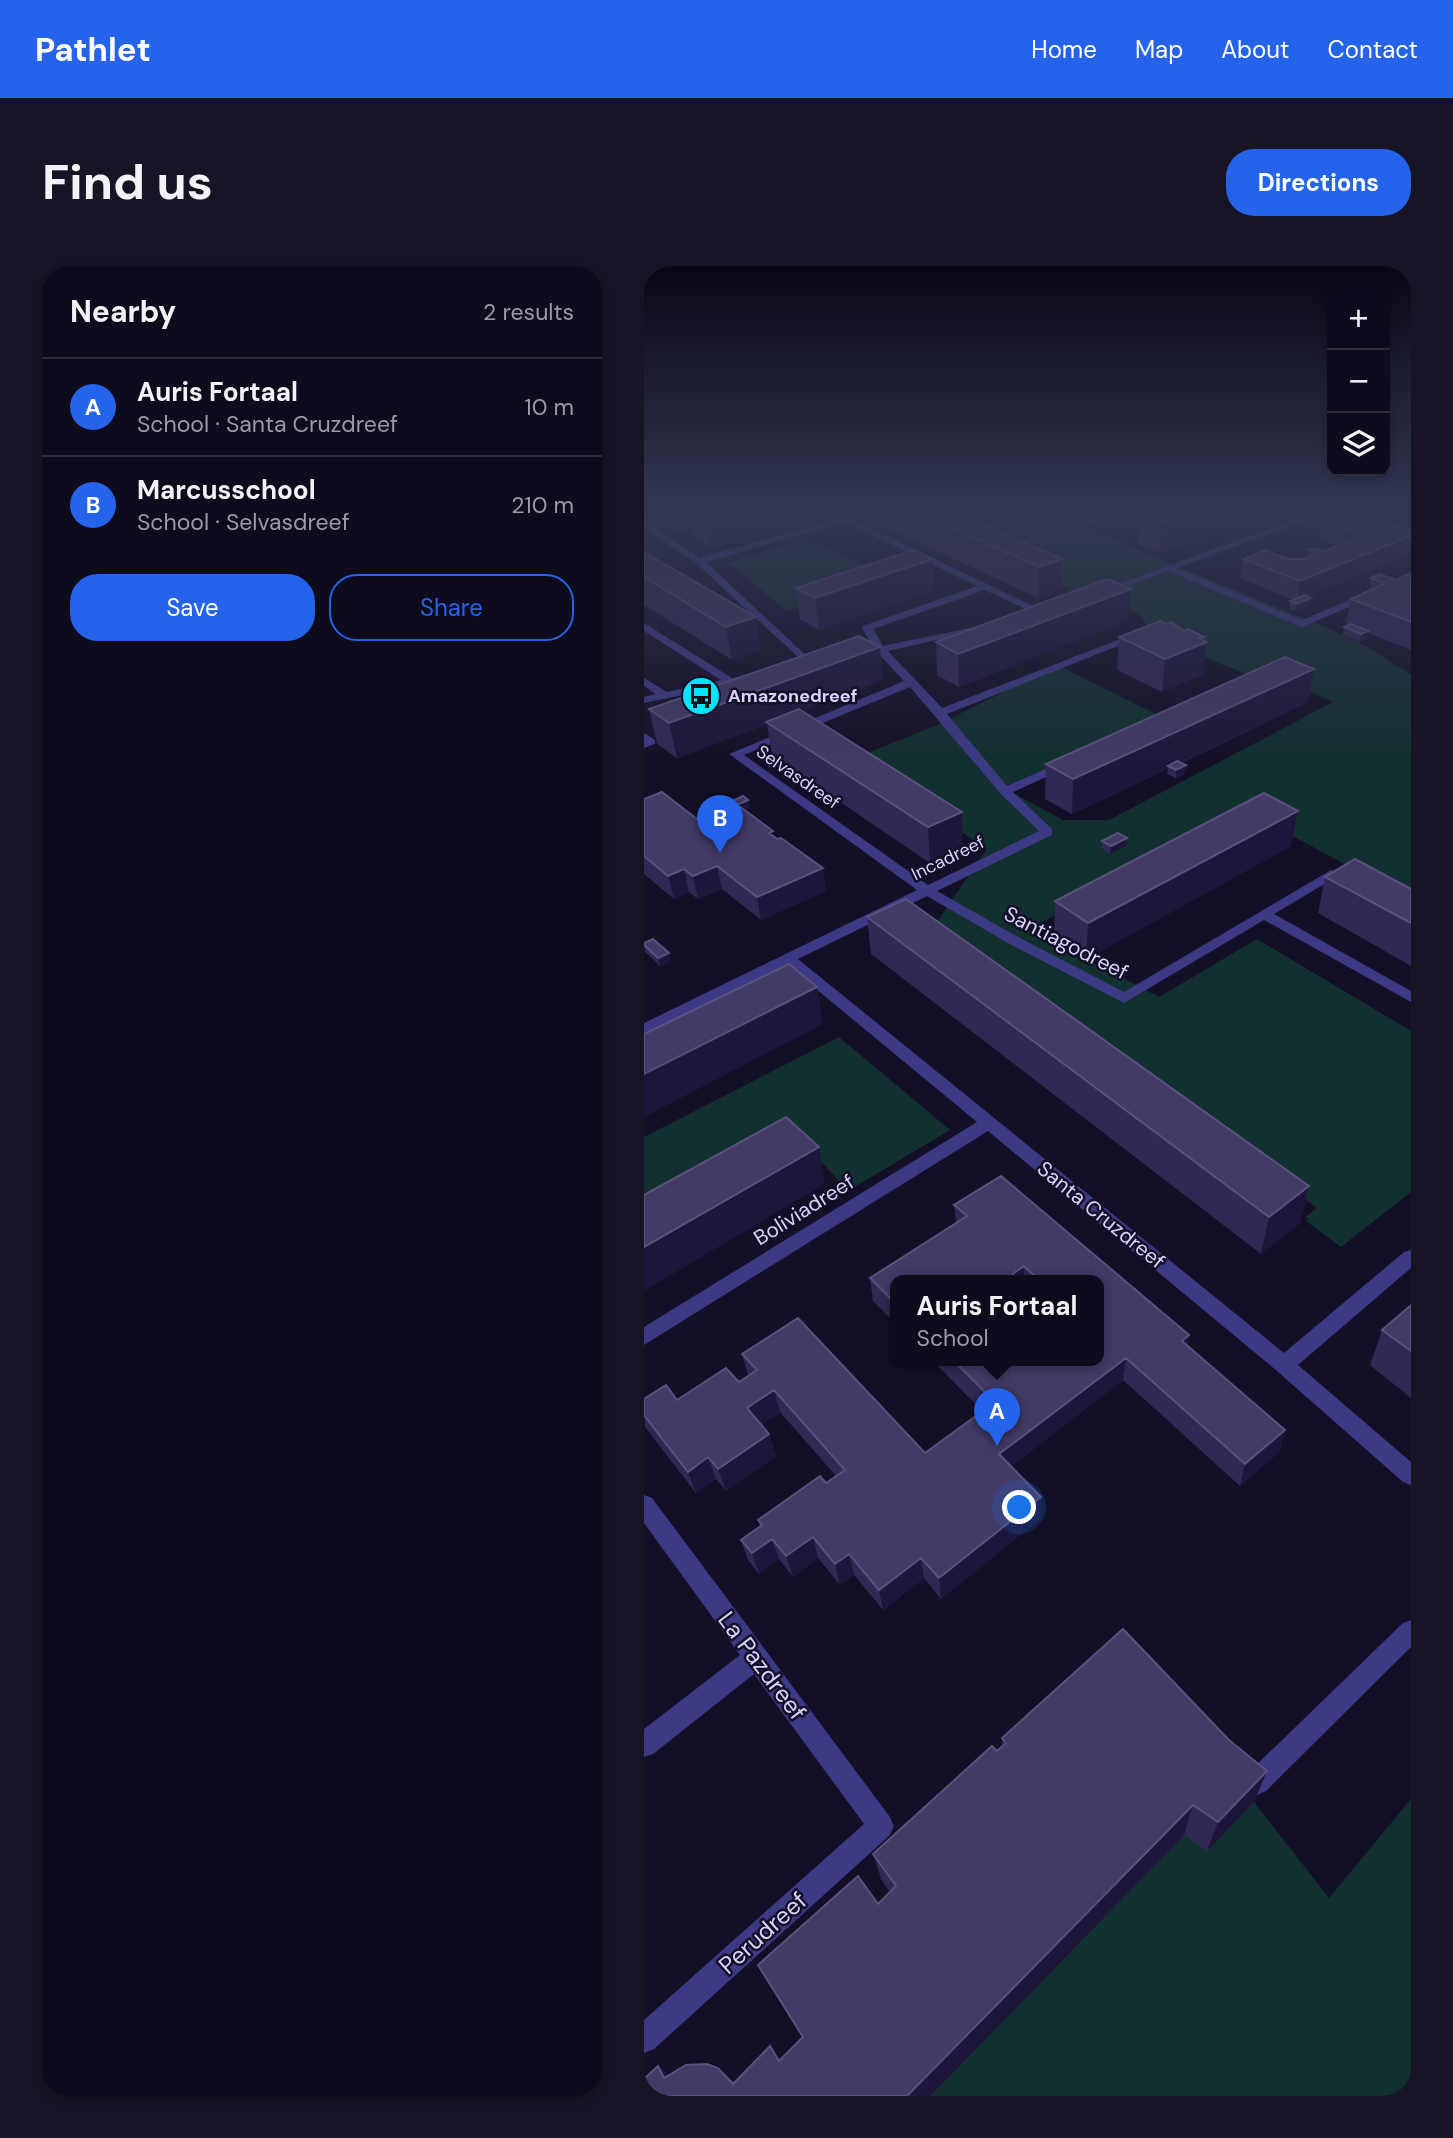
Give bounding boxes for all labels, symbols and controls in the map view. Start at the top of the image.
text: Pathlet [35,28,151,71]
text: Home [1031,34,1097,65]
text: Map [1135,34,1183,65]
text: About [1221,34,1290,65]
text: Contact [1328,34,1418,65]
button: Directions [1226,149,1411,216]
text: Find us [42,150,213,214]
map controls [1327,287,1390,476]
button: + [1327,287,1390,350]
text: Nearby [70,292,176,331]
text: 2 results [483,297,574,327]
button: − [1327,350,1390,413]
text: Auris Fortaal [137,375,298,409]
text: A [85,392,101,422]
text: 10 m [524,392,574,422]
text: School · Santa Cruzdreef [137,409,398,439]
button: layers [1327,413,1390,476]
text: Marcusschool [137,473,316,507]
text: B [86,490,100,520]
text: 210 m [511,490,574,520]
text: School · Selvasdreef [137,507,350,537]
button: Save [70,574,315,641]
button: Share [329,574,574,641]
bus stop icon: Amazonedreef [680,675,722,717]
place label: Amazonedreef [728,684,857,708]
street label: Selvasdreef [752,739,844,815]
pin: B [697,795,743,853]
street label: Incadreef [907,830,989,886]
street label: Santiagodreef [999,900,1133,986]
street label: Santa Cruzdreef [1031,1155,1171,1275]
street label: Boliviadreef [748,1168,860,1252]
popup [890,1275,1104,1366]
text: Auris Fortaal [917,1289,1077,1323]
text: School [917,1323,989,1353]
pin: A [974,1388,1020,1446]
your location [1002,1490,1036,1524]
street label: La Pazdreef [711,1605,813,1726]
street label: Perudreef [712,1885,813,1980]

